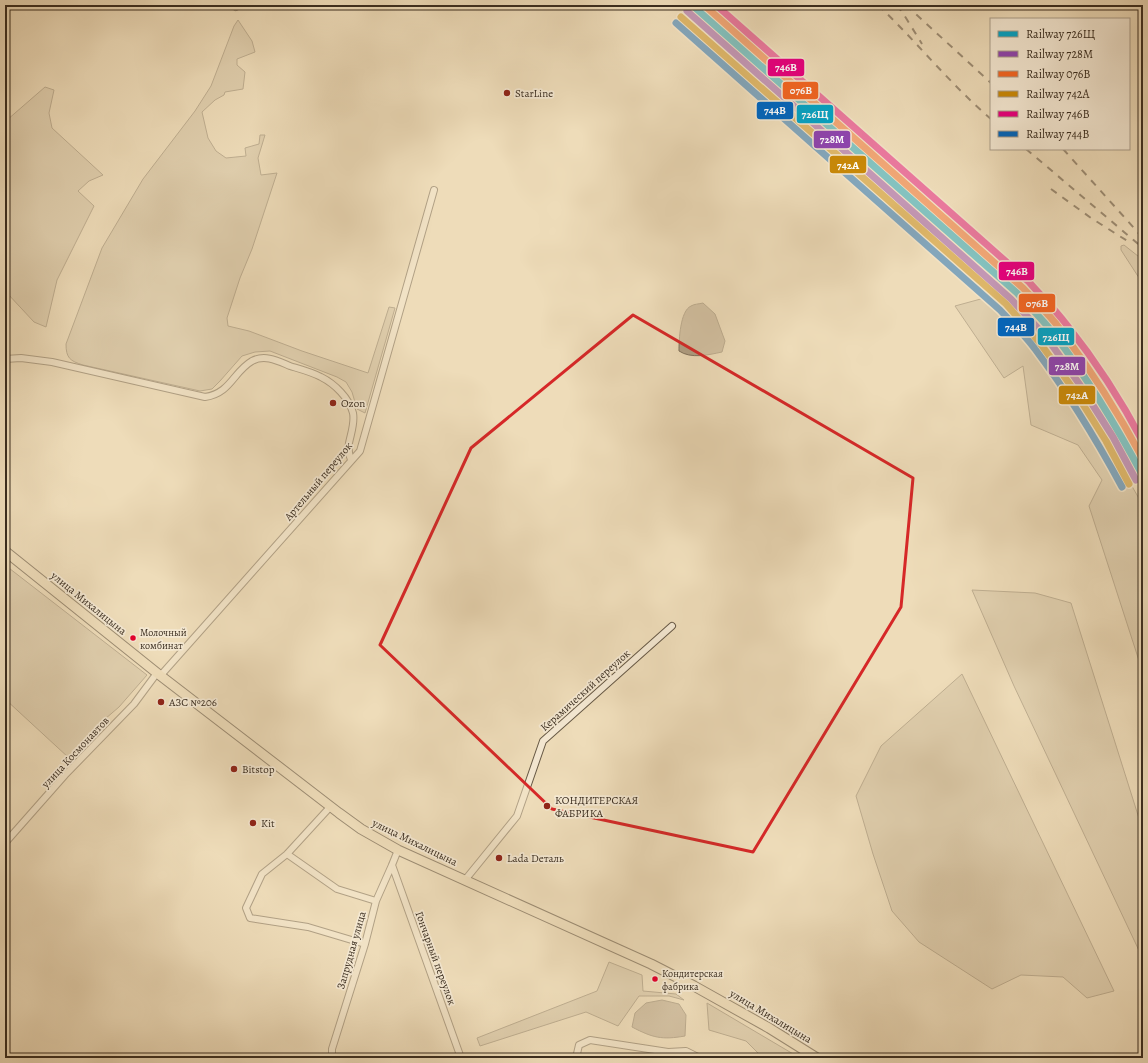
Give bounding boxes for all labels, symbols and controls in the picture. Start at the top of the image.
legend [990,18,1130,150]
text: Railway 726Щ [1026,26,1095,42]
text: Railway 728М [1026,46,1093,62]
line badge: 746В [767,58,805,77]
text: 746В [775,60,797,75]
text: Railway 076В [1026,66,1091,82]
line badge: 076В [782,81,819,100]
text: 076В [790,83,812,98]
place label: StarLine [515,86,553,101]
text: Railway 742А [1026,86,1091,102]
marker: StarLine [502,88,512,98]
line badge: 744В [756,101,794,120]
text: 744В [764,103,786,118]
line badge: 726Щ [796,104,834,124]
text: Railway 746В [1026,106,1090,122]
text: 726Щ [802,107,829,122]
text: Railway 744В [1026,126,1089,142]
line badge: 728М [813,130,851,149]
text: 728М [820,132,844,147]
line badge: 742А [829,155,867,174]
text: 742А [837,158,859,173]
line badge: 746В [998,261,1035,281]
text: 746В [1006,264,1028,279]
line badge: 076В [1018,293,1056,313]
text: 076В [1026,296,1048,311]
line badge: 744В [997,317,1035,337]
text: 744В [1005,320,1027,335]
line badge: 726Щ [1037,327,1075,346]
text: 726Щ [1043,330,1070,345]
line badge: 728М [1048,356,1086,376]
text: 728М [1055,359,1079,374]
line badge: 742А [1058,385,1096,405]
text: 742А [1066,388,1088,403]
place label: Ozon [341,396,365,411]
marker: Ozon [328,398,338,408]
street label: Артельный переулок [280,439,356,525]
street label: улица Михалицына [47,568,130,639]
place label: Молочный комбинат [140,626,187,652]
marker: Молочный комбинат [128,633,138,643]
street label: Керамический переулок [537,646,634,735]
place label: АЗС №206 [168,695,217,710]
marker: АЗС №206 [156,697,166,707]
street label: улица Космонавтов [38,713,112,792]
place label: Bitstop [242,762,275,777]
marker: Bitstop [229,764,239,774]
place label: КОНДИТЕРСКАЯ ФАБРИКА [555,793,639,821]
marker: КОНДИТЕРСКАЯ ФАБРИКА [542,801,552,811]
street label: улица Михалицына [369,815,461,870]
place label: Kit [261,816,275,831]
marker: Kit [248,818,258,828]
place label: Lada Dеталь [507,851,564,866]
marker: Lada Dеталь [494,853,504,863]
street label: Запрудная улица [333,909,370,991]
street label: Гончарный переулок [412,909,460,1007]
place label: Кондитерская фабрика [662,967,723,994]
marker: Кондитерская фабрика [650,974,660,984]
street label: улица Михалицына [726,986,815,1047]

